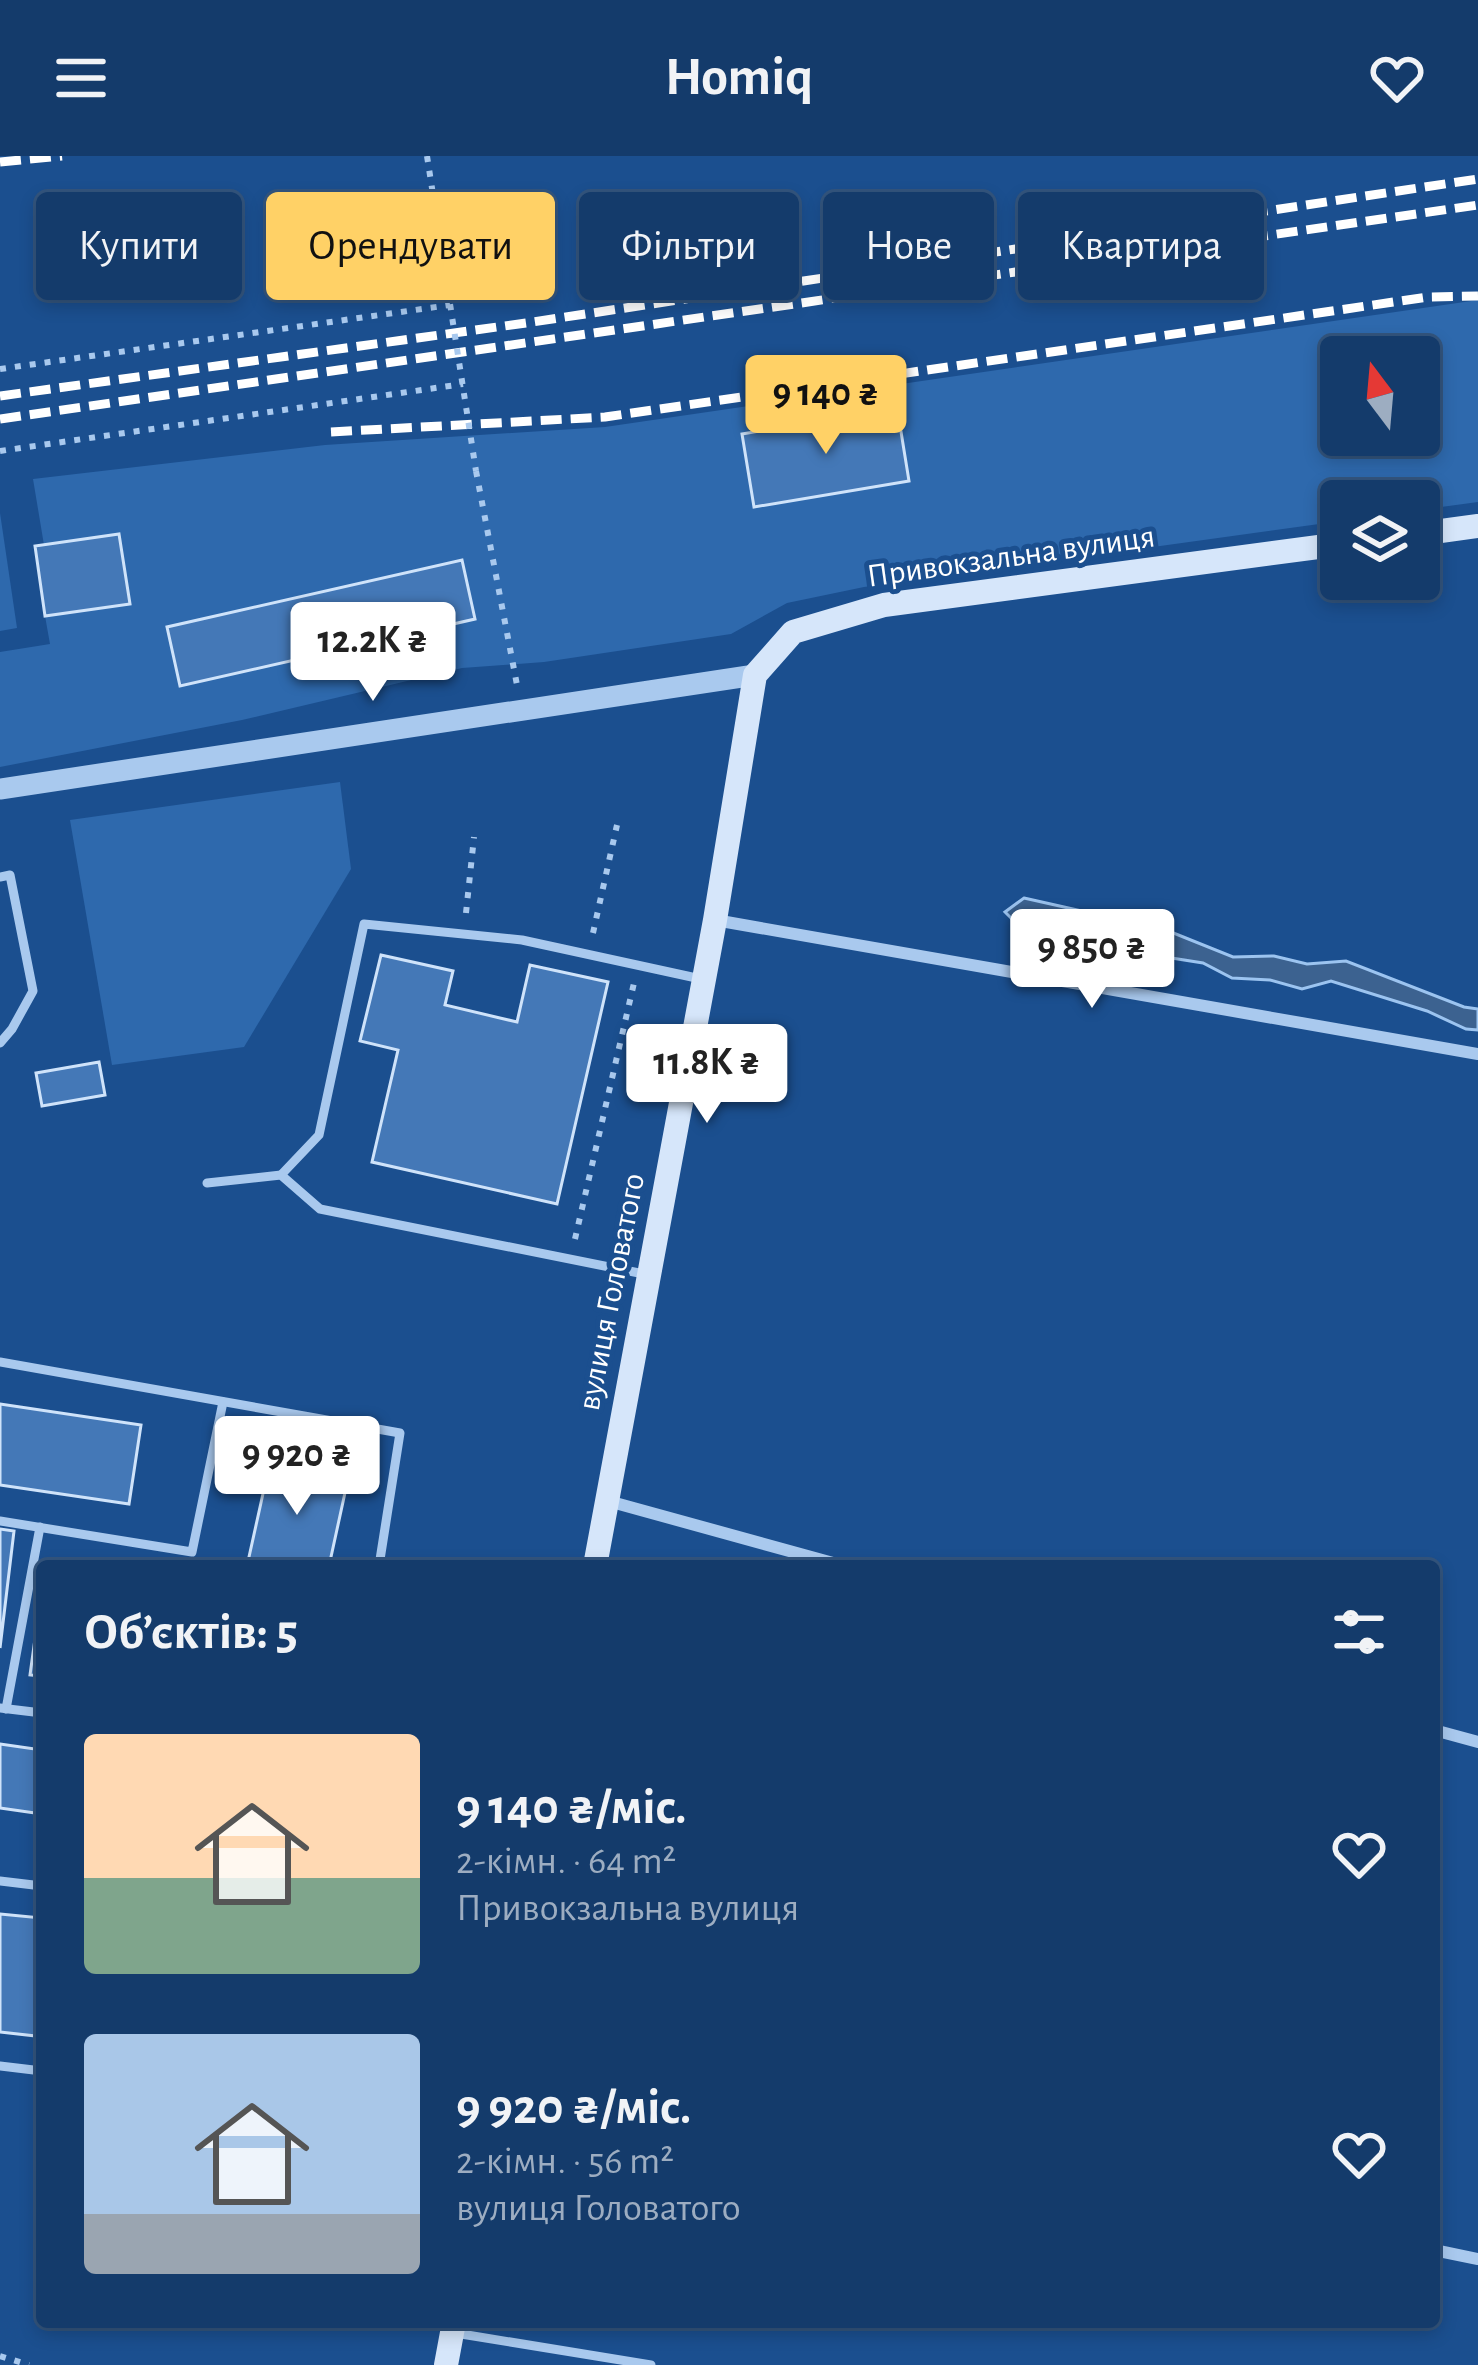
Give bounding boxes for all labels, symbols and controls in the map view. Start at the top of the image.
icon: menu [48,45,114,111]
icon: heart [1364,45,1430,111]
text: Homiq [665,51,813,105]
chip: Купити [36,192,242,300]
chip: Орендувати [266,192,555,300]
chip: Фільтри [579,192,799,300]
chip: Нове [823,192,994,300]
chip: Квартира [1018,192,1264,300]
north arrow [1320,336,1440,456]
map controls [1320,336,1440,600]
pin: 9 140 ₴ [715,355,937,457]
text: 9 140 ₴ [772,374,880,413]
button: layers [1320,480,1440,600]
street label: Привокзальна вулиця [865,520,1157,594]
pin: 12.2K ₴ [262,602,484,704]
text: 12.2K ₴ [318,621,428,660]
pin: 9 850 ₴ [981,909,1203,1011]
text: 9 850 ₴ [1037,928,1147,967]
pin: 11.8K ₴ [596,1024,818,1126]
text: 11.8K ₴ [653,1043,761,1082]
street label: вулиця Головатого [573,1171,651,1413]
pin: 9 920 ₴ [186,1416,408,1518]
text: 9 920 ₴ [242,1435,352,1474]
icon: filters [1326,1599,1392,1665]
text: Об’єктів: 5 [84,1607,298,1658]
icon: home [180,1782,324,1926]
text: 9 140 ₴/міс. [456,1782,687,1833]
icon: heart [1326,1821,1392,1887]
text: 2-кімн. · 64 m² [456,1842,676,1881]
text: Привокзальна вулиця [456,1889,799,1928]
icon: home [180,2082,324,2226]
text: 9 920 ₴/міс. [456,2082,691,2133]
icon: heart [1326,2121,1392,2187]
text: 2-кімн. · 56 m² [456,2142,674,2181]
text: вулиця Головатого [456,2189,741,2228]

